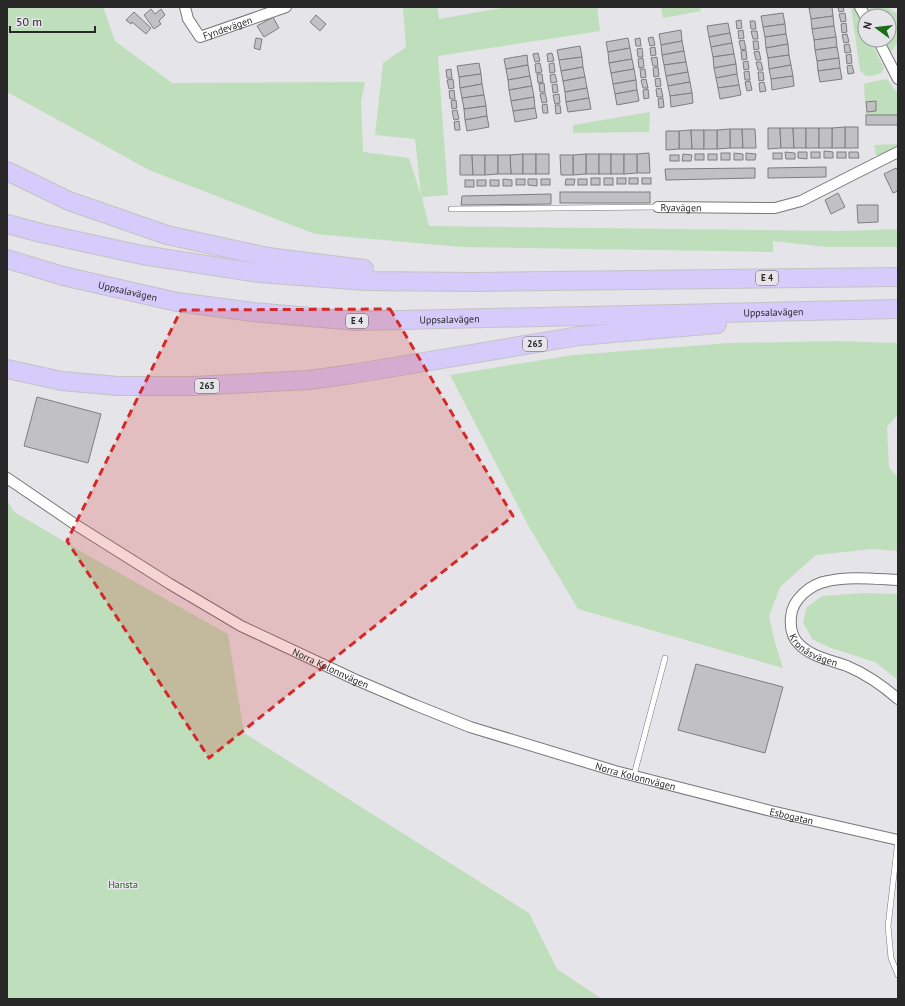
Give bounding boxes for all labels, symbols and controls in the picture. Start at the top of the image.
scale bar [10,8,95,34]
north arrow [857,8,897,48]
street label: Fyndevägen [201,13,254,43]
text: 50 m [16,14,42,29]
text: N [860,20,875,31]
street label: Ryavägen [660,201,702,214]
road number: E 4 [756,271,778,285]
street label: Uppsalavägen [97,278,158,304]
street label: Uppsalavägen [743,305,804,319]
street label: Uppsalavägen [419,312,480,327]
road number: E 4 [346,314,368,328]
road number: 265 [523,337,547,351]
road number: 265 [195,379,219,393]
street label: Kronåsvägen [786,631,839,669]
street label: Norra Kolonnvägen [290,645,371,692]
street label: Norra Kolonnvägen [594,759,677,793]
street label: Esbogatan [768,805,815,827]
park label: Hansta [108,878,138,891]

